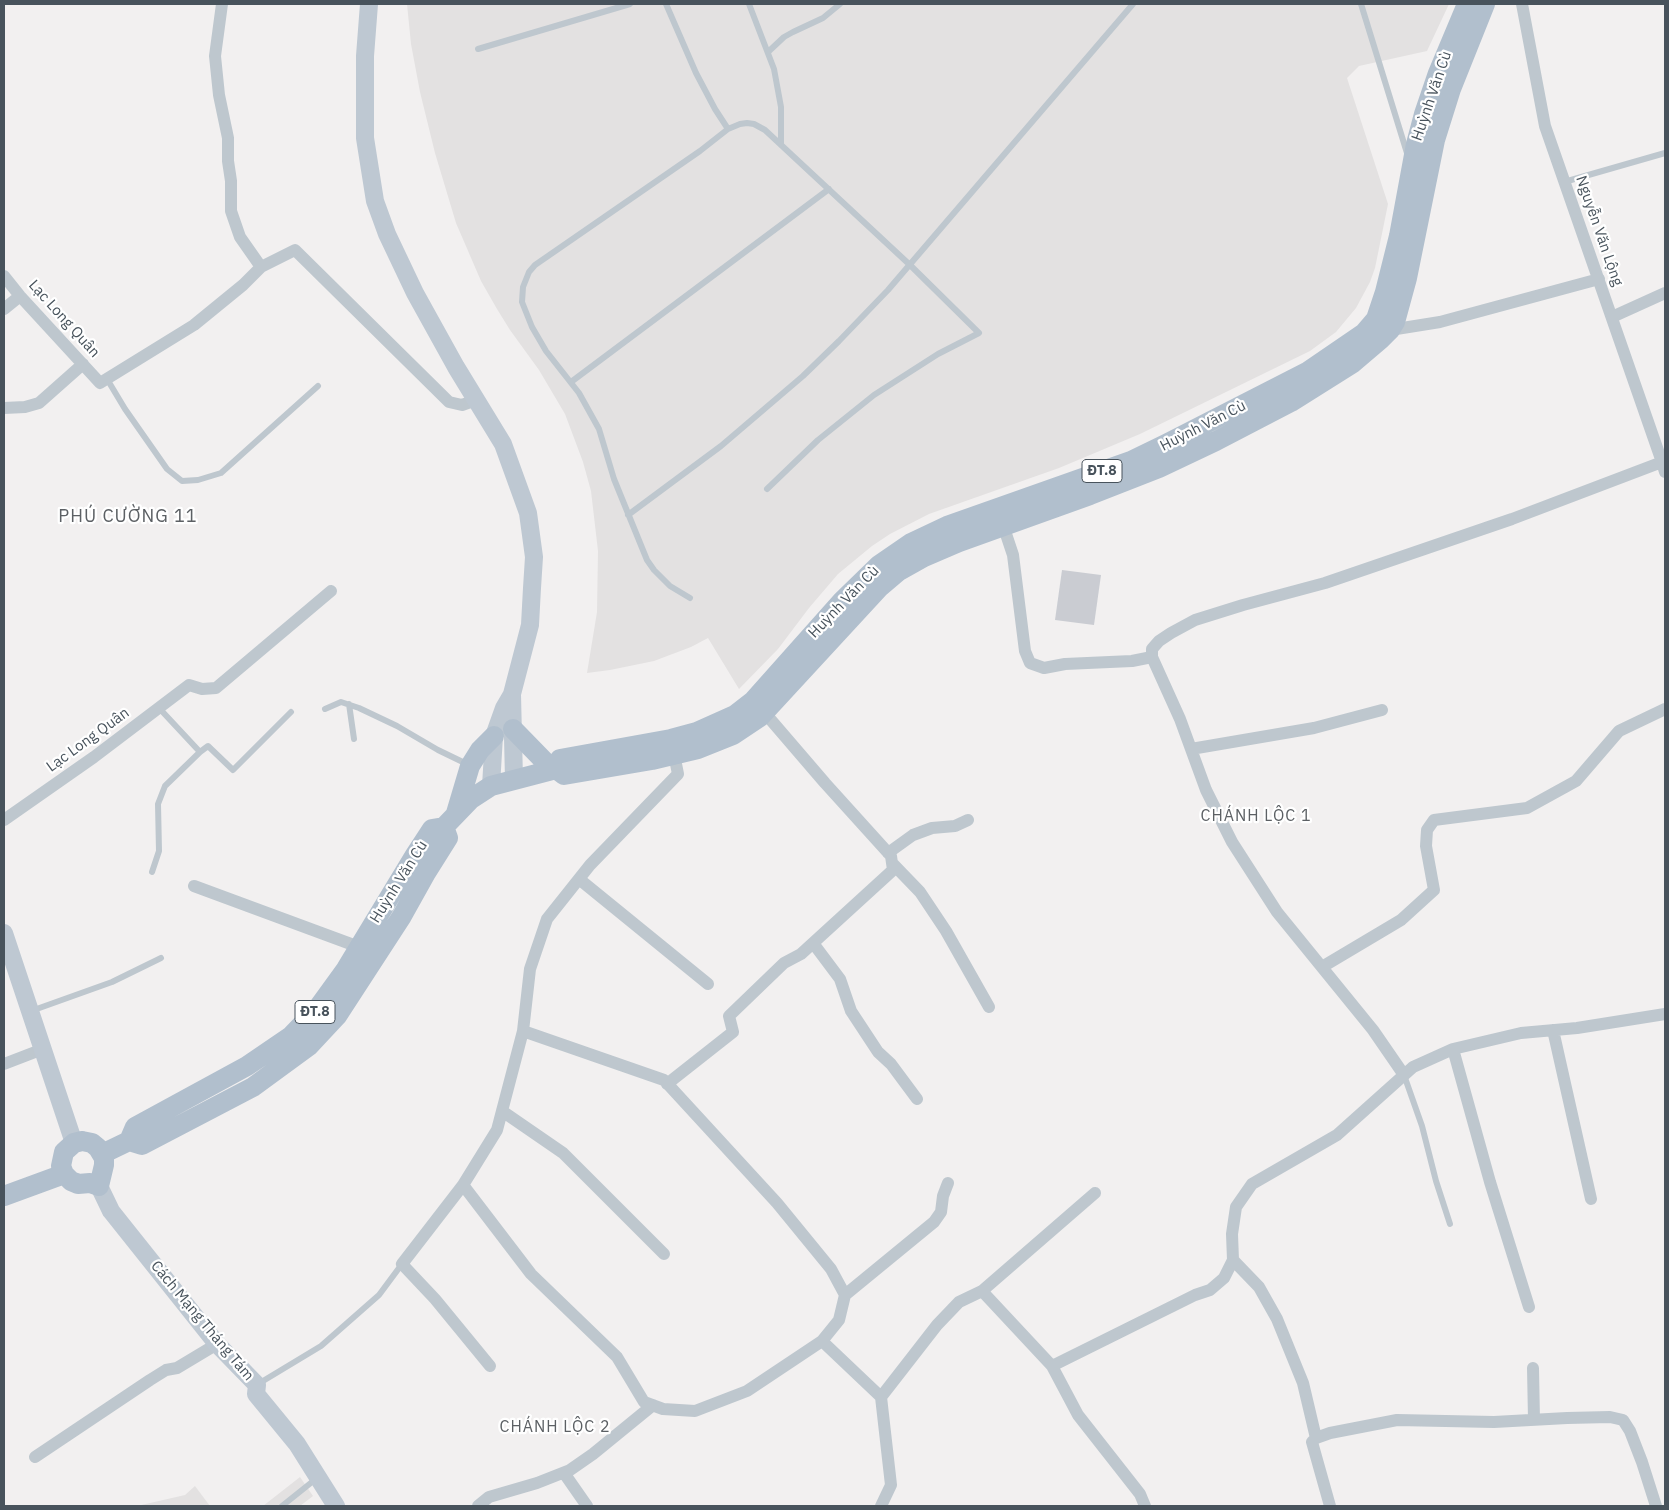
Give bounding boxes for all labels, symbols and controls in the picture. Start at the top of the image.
street label: Huỳnh Văn Cù [1408,49,1456,143]
street label: Nguyễn Văn Lộng [1572,173,1626,289]
street label: Lạc Long Quân [25,277,103,361]
street label: Huỳnh Văn Cù [1157,397,1249,455]
road number: ĐT.8 [1082,460,1122,482]
district label: PHÚ CƯỜNG 11 [57,506,199,528]
street label: Huỳnh Văn Cù [805,562,883,642]
street label: Lạc Long Quân [43,704,133,776]
district label: CHÁNH LỘC 1 [1199,806,1313,826]
street label: Huỳnh Văn Cù [367,837,431,927]
road number: ĐT.8 [295,1000,335,1024]
street label: Cách Mạng Tháng Tám [147,1257,257,1385]
district label: CHÁNH LỘC 2 [498,1417,612,1437]

